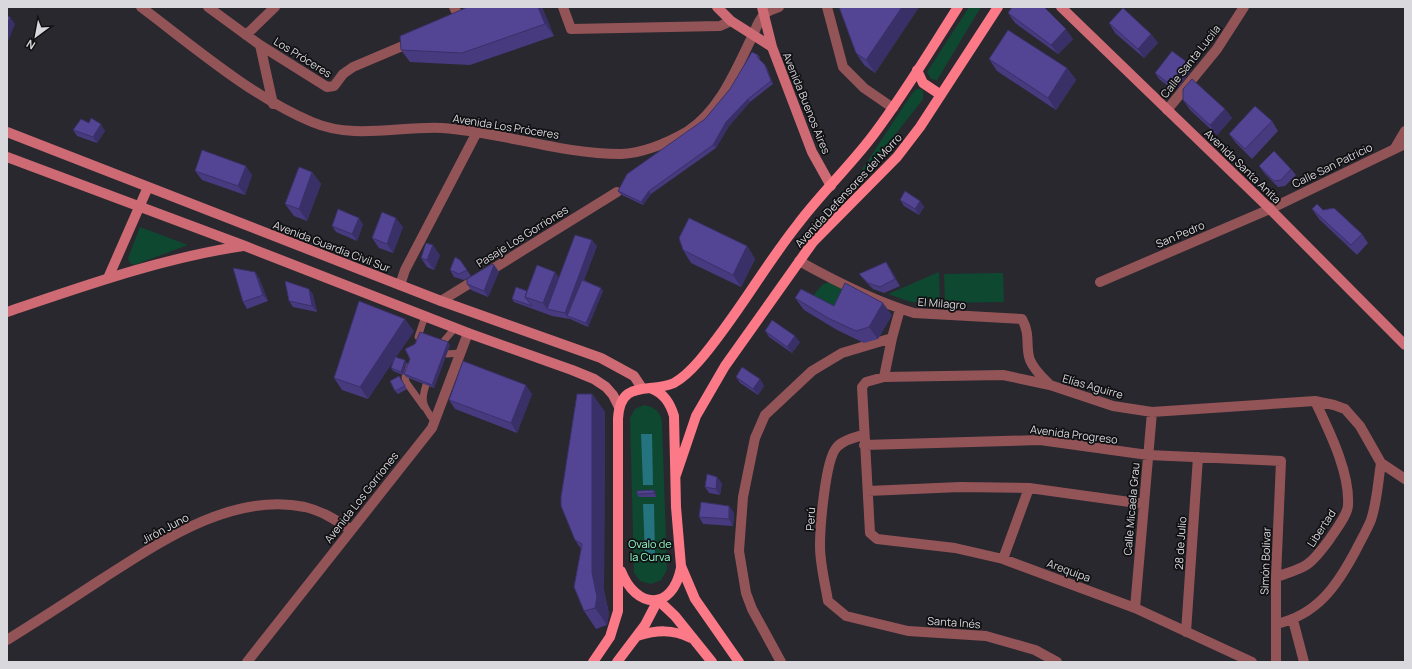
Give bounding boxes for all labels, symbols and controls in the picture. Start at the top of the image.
north arrow [16,16,56,56]
street label: Calle Santa Lucila [1157,21,1223,101]
street label: Los Próceres [271,33,335,81]
text: N [23,36,38,53]
street label: Avenida Buenos Aires [780,50,834,156]
street label: Avenida Los Próceres [452,110,561,142]
street label: Avenida Santa Anita [1202,126,1284,206]
street label: Avenida Defensores del Morro [791,129,905,250]
street label: Calle San Patricio [1289,139,1375,191]
street label: Pasaje Los Gorriones [473,201,571,270]
street label: Avenida Guardia Civil Sur [271,217,393,275]
street label: San Pedro [1153,217,1207,251]
street label: El Milagro [917,294,967,312]
street label: Elías Aguirre [1061,370,1126,402]
street label: Avenida Progreso [1029,421,1119,447]
street label: Avenida Los Gorriones [321,448,402,546]
street label: Calle Micaela Grau [1119,462,1143,556]
street label: Libertad [1303,506,1339,550]
street label: Perú [802,507,818,531]
street label: Jirón Juno [139,509,192,547]
street label: 28 de Julio [1171,515,1189,570]
street label: Simón Bolívar [1256,527,1274,595]
park label: Ovalo de la Curva [628,536,672,564]
street label: Arequipa [1045,555,1093,585]
street label: Santa Inés [927,613,981,631]

